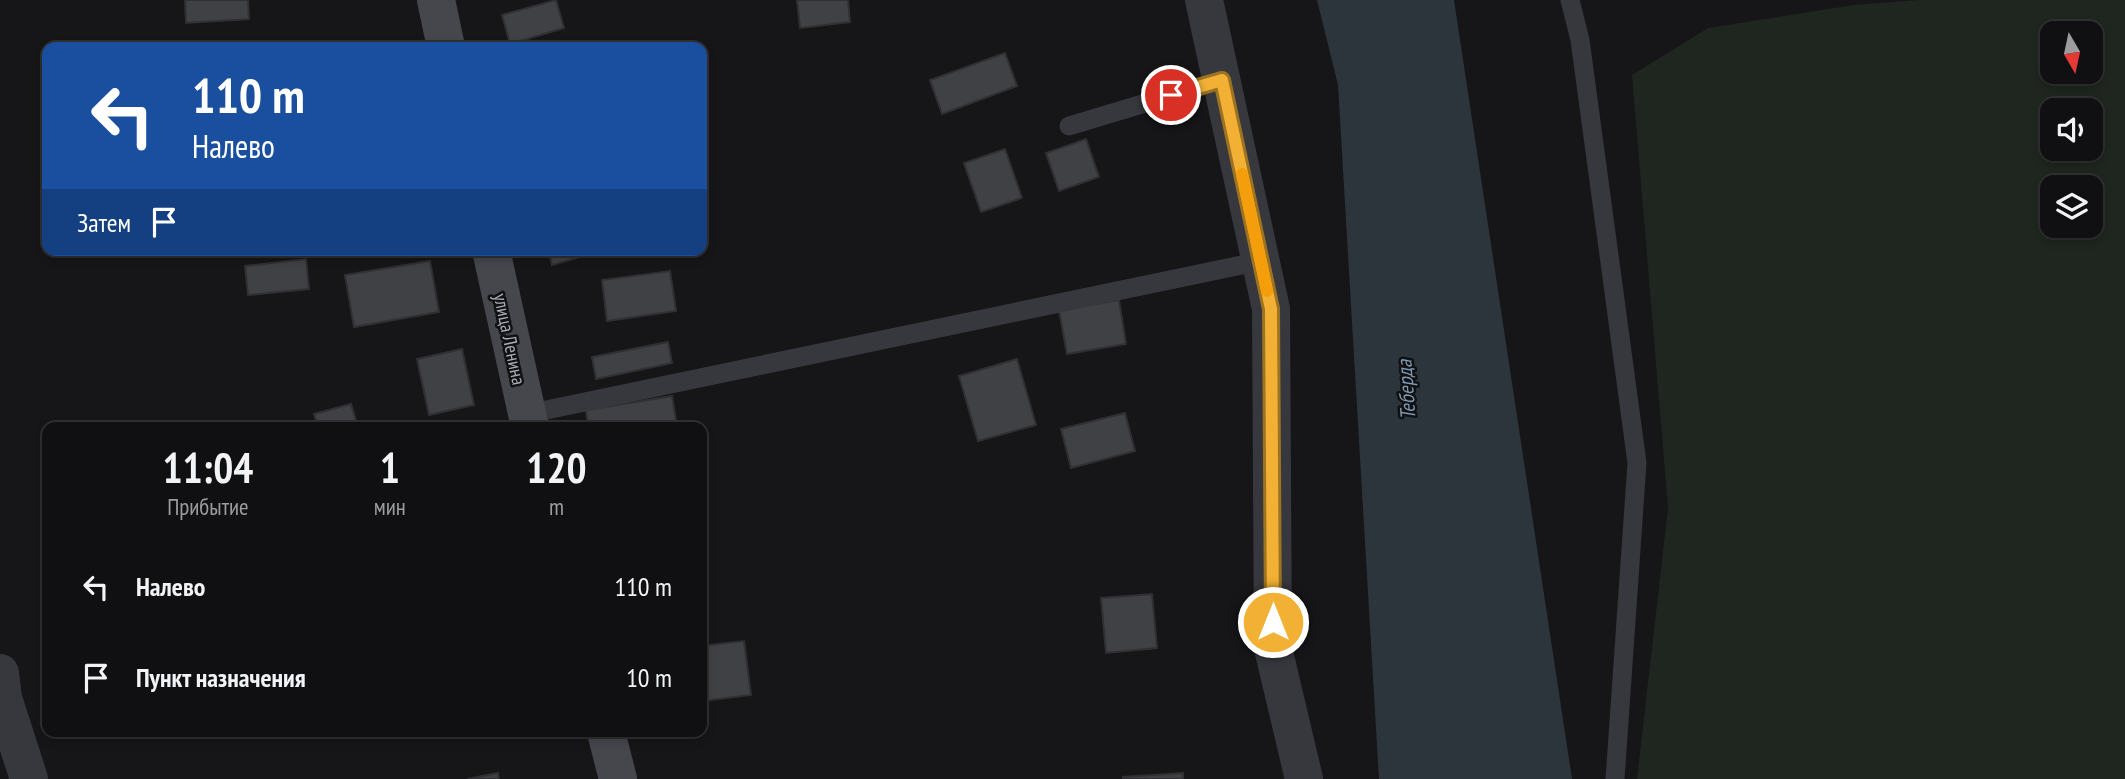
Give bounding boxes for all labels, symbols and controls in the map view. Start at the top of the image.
north arrow [2040,21,2104,84]
map controls [2040,21,2103,238]
text: 110 m [192,63,305,127]
pin [1141,65,1201,125]
icon: left [77,70,168,161]
icon: arrive [1152,76,1190,114]
button: sound [2040,98,2103,161]
text: Налево [192,125,275,167]
button: layers [2040,175,2103,238]
icon: arrive [145,203,183,241]
text: Затем [77,206,131,239]
street label: улица Ленина [489,291,531,387]
water label: Теберда [1390,357,1422,421]
text: 11:04 [162,440,253,495]
text: 1 [380,440,400,495]
text: 120 [526,440,587,495]
text: Прибытие [167,492,249,521]
text: мин [374,492,406,521]
text: m [549,492,564,521]
icon: left [77,568,115,606]
text: Налево [136,570,205,603]
text: 110 m [614,570,672,603]
position arrow [1236,585,1310,659]
icon: arrive [77,659,115,697]
text: Пункт назначения [136,661,306,694]
text: 10 m [626,661,672,694]

